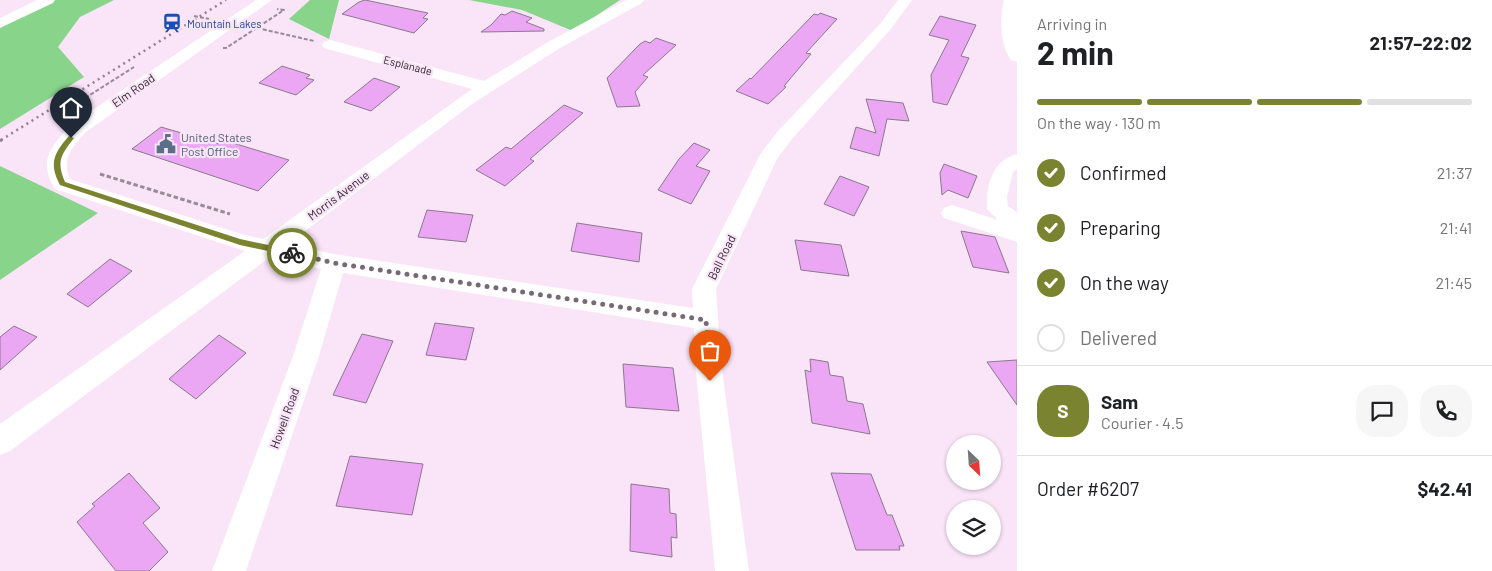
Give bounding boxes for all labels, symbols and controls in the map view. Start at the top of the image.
station icon: Mountain Lakes [161,12,183,34]
text: Arriving in [1037,14,1107,33]
place label: Mountain Lakes [187,17,261,30]
text: 21:57–22:02 [1369,31,1472,54]
text: 2 min [1037,33,1114,71]
street label: Esplanade [382,53,434,77]
street label: Elm Road [109,70,157,110]
pin [50,87,92,138]
icon: home [57,94,85,122]
text: On the way · 130 m [1037,113,1161,132]
place label: United States Post Office [181,130,252,158]
public building icon: United States Post Office [155,133,177,155]
icon: check [1037,159,1065,187]
text: Confirmed [1080,161,1167,184]
text: 21:37 [1437,163,1472,182]
street label: Morris Avenue [305,167,371,223]
icon: check [1037,214,1065,242]
text: Preparing [1080,216,1161,239]
text: 21:41 [1440,218,1472,237]
courier [267,228,317,278]
street label: Ball Road [704,232,738,282]
icon: bike [278,239,306,267]
icon: check [1037,269,1065,297]
text: On the way [1080,271,1169,294]
text: 21:45 [1436,273,1472,292]
text: Delivered [1080,326,1157,349]
pin [689,330,731,381]
icon: bag [696,337,724,365]
button: chat [1356,385,1408,437]
button: phone [1420,385,1472,437]
street label: Howell Road [267,386,301,450]
text: Sam [1101,390,1138,413]
text: S [1057,399,1069,422]
text: Courier · 4.5 [1101,413,1184,432]
north arrow [946,435,1001,490]
map controls [946,435,1001,555]
text: Order #6207 [1037,477,1139,500]
text: $42.41 [1417,477,1472,500]
button: layers [946,500,1001,555]

